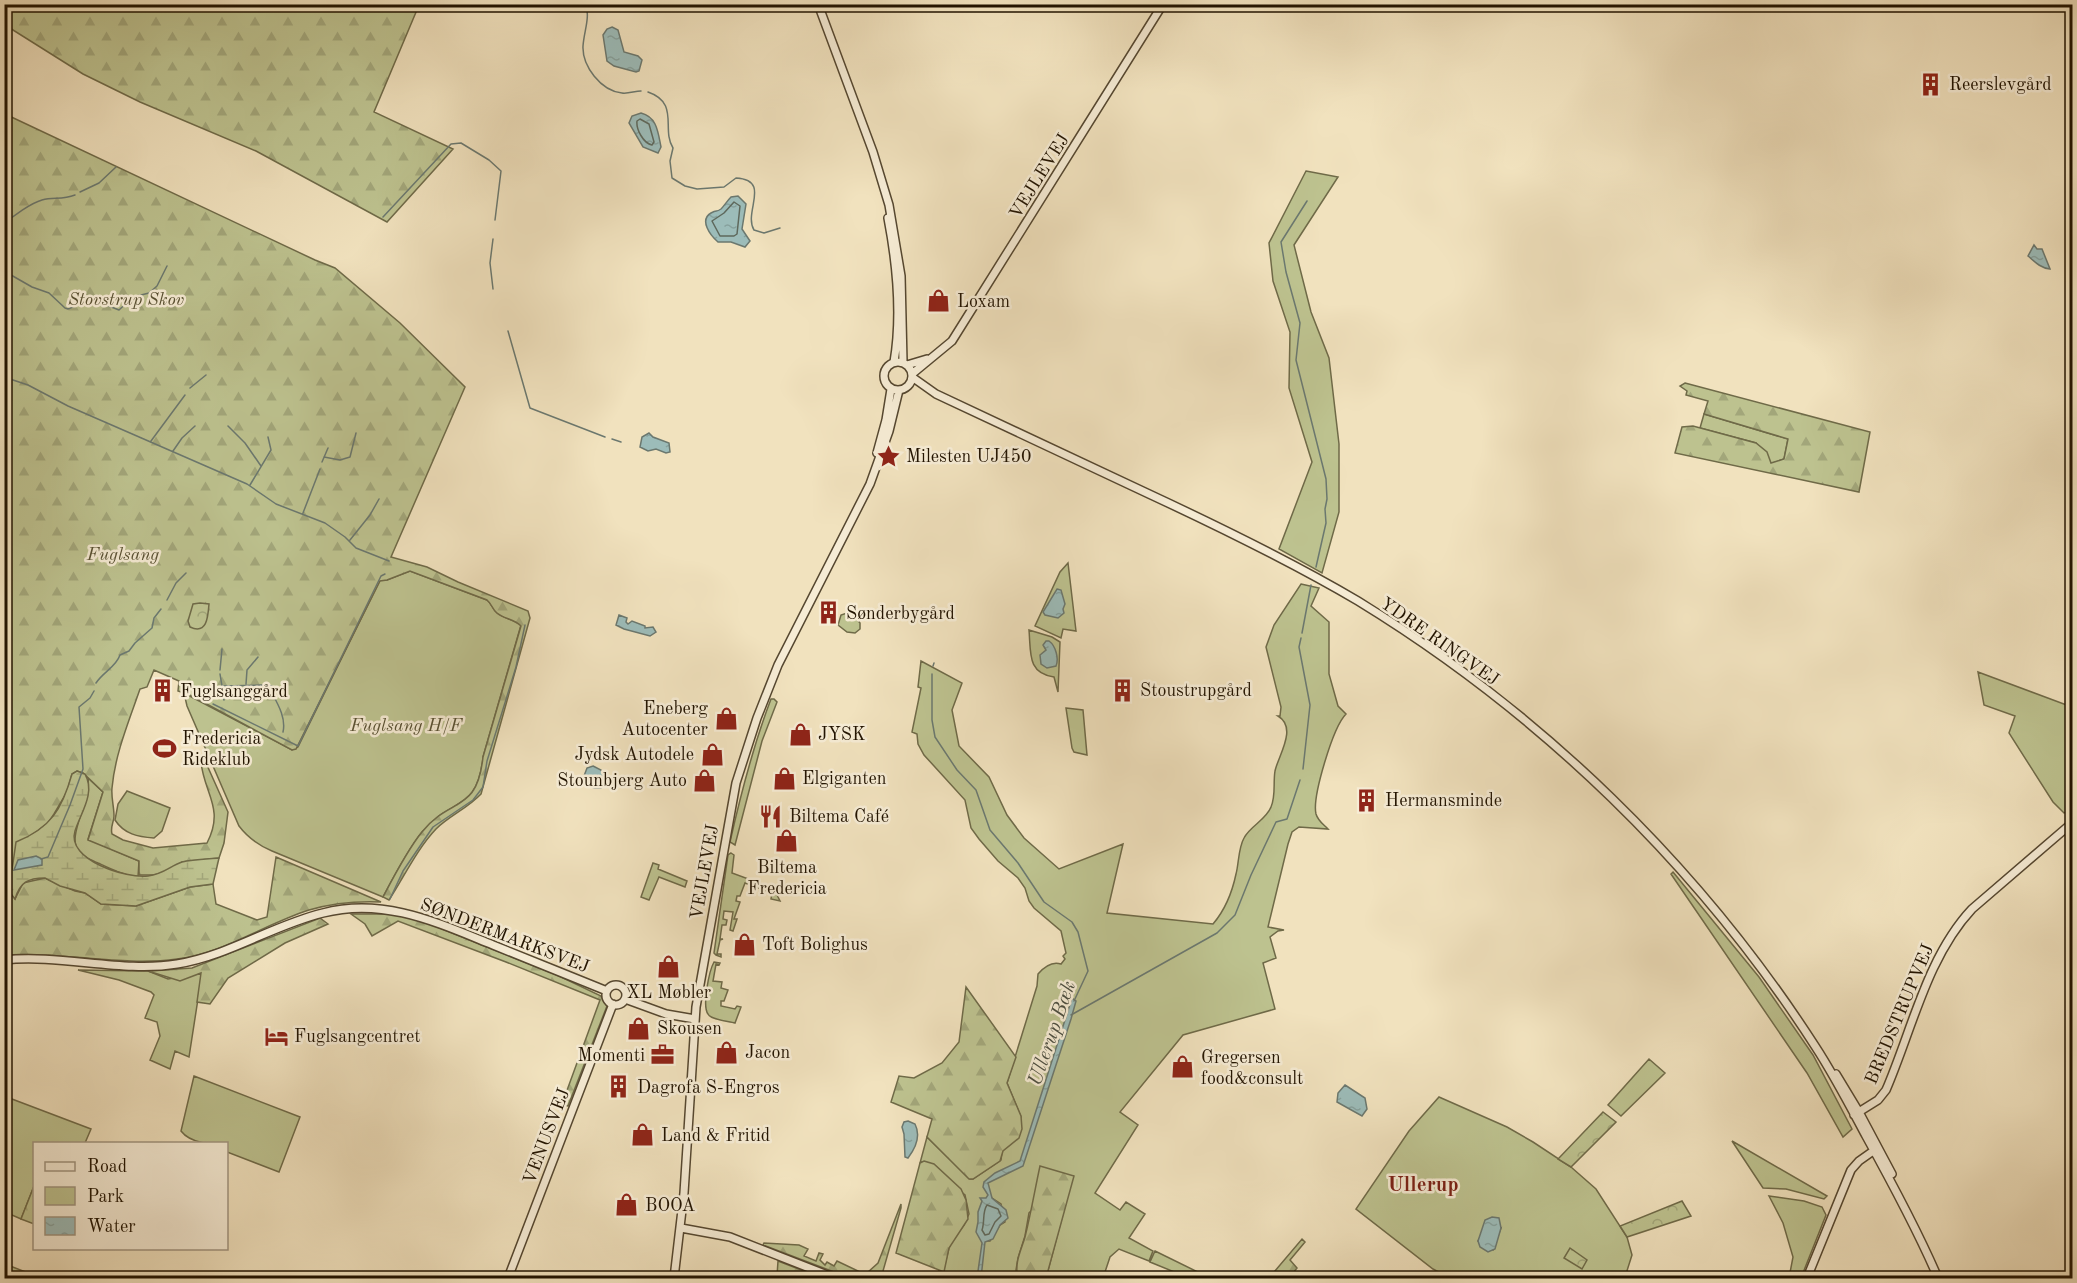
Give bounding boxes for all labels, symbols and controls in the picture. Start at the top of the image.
building icon: Reerslevgård [1918,71,1944,97]
place label: Reerslevgård [1949,76,2052,94]
street label: VEJLEVEJ [1007,131,1073,222]
shop icon: Loxam [926,288,952,314]
park label: Stovstrup Skov [68,291,185,309]
place label: Loxam [957,293,1010,311]
place icon: Milesten UJ450 [875,443,901,469]
place label: Milesten UJ450 [906,448,1031,466]
park label: Fuglsang [86,546,160,564]
street label: YDRE RINGVEJ [1377,594,1502,690]
building icon: Sønderbygård [815,600,841,626]
place label: Sønderbygård [846,605,955,623]
building icon: Stoustrupgård [1109,677,1135,703]
building icon: Fuglsanggård [149,678,175,704]
place label: Stoustrupgård [1140,682,1252,700]
place label: Fuglsanggård [180,683,288,701]
place label: Eneberg Autocenter [622,700,709,739]
shop icon: Eneberg Autocenter [713,705,739,731]
park label: Fuglsang H/F [349,717,464,735]
shop icon: JYSK [787,721,813,747]
place label: JYSK [818,726,866,744]
place label: Fredericia Rideklub [182,730,261,769]
sports icon: Fredericia Rideklub [151,735,177,761]
shop icon: Jydsk Autodele [699,741,725,767]
place label: Jydsk Autodele [575,746,694,764]
shop icon: Elgiganten [771,765,797,791]
shop icon: Stounbjerg Auto [692,767,718,793]
place label: Elgiganten [802,770,887,788]
place label: Stounbjerg Auto [557,772,687,790]
building icon: Hermansminde [1354,787,1380,813]
place label: Hermansminde [1385,792,1502,810]
restaurant icon: Biltema Café [758,803,784,829]
place label: Biltema Café [789,808,889,826]
street label: VEJLEVEJ [688,823,722,921]
shop icon: Biltema Fredericia [774,828,800,854]
place label: Biltema Fredericia [747,859,827,898]
street label: SØNDERMARKSVEJ [418,895,592,977]
shop icon: Toft Bolighus [731,931,757,957]
place label: Toft Bolighus [762,936,868,954]
street label: BREDSTRUPVEJ [1862,941,1938,1087]
shop icon: XL Møbler [656,953,682,979]
water label: Ullerup Bæk [1026,979,1080,1089]
place label: XL Møbler [627,984,712,1002]
shop icon: Skousen [626,1015,652,1041]
place label: Skousen [657,1020,722,1038]
hotel icon: Fuglsangcentret [263,1023,289,1049]
place label: Fuglsangcentret [294,1028,421,1046]
shop icon: Jacon [714,1039,740,1065]
office icon: Momenti [650,1042,676,1068]
place label: Jacon [745,1044,790,1062]
place label: Momenti [578,1047,645,1065]
place label: Gregersen food&consult [1201,1049,1303,1088]
shop icon: Gregersen food&consult [1170,1054,1196,1080]
building icon: Dagrofa S-Engros [606,1074,632,1100]
place label: Dagrofa S-Engros [637,1079,780,1097]
street label: VENUSVEJ [520,1086,574,1187]
shop icon: Land & Fritid [630,1122,656,1148]
place label: Land & Fritid [661,1127,770,1145]
legend [33,1142,228,1250]
text: Road [87,1158,127,1176]
district label: Ullerup [1387,1175,1459,1196]
text: Park [87,1188,124,1206]
shop icon: BOOA [614,1192,640,1218]
place label: BOOA [645,1197,696,1215]
text: Water [87,1218,136,1236]

